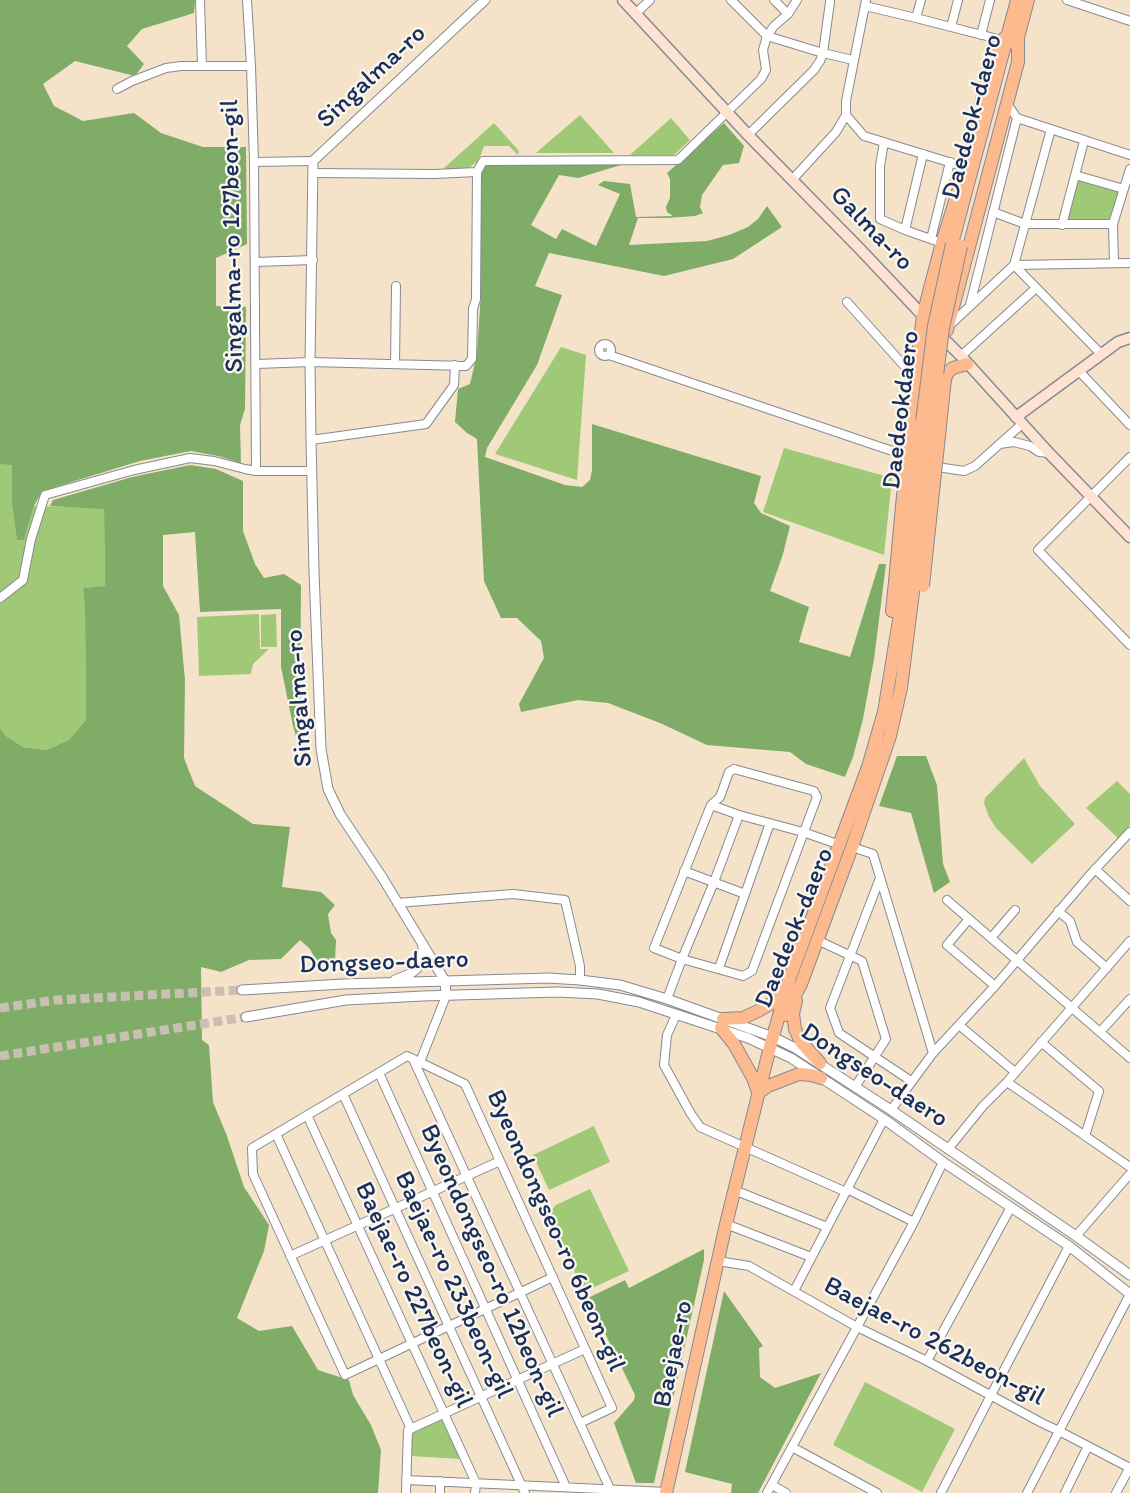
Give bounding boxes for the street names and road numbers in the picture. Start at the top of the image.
street label: Singalma-ro [311,18,433,136]
street label: Daedeok-daero [936,31,1010,203]
street label: Singalma-ro 127beon-gil [215,99,251,373]
street label: Galma-ro [823,180,919,278]
street label: Daedeokdaero [877,329,927,491]
street label: Singalma-ro [280,628,320,768]
street label: Daedeok-daero [749,843,841,1013]
street label: Dongseo-daero [299,944,469,982]
street label: Dongseo-daero [794,1017,954,1135]
street label: Byeondongseo-ro 6beon-gil [479,1085,631,1377]
street label: Byeondongseo-ro 12beon-gil [412,1120,570,1422]
street label: Baejae-ro 233beon-gil [387,1166,519,1404]
street label: Baejae-ro 227beon-gil [347,1177,479,1413]
street label: Baejae-ro 262beon-gil [818,1270,1050,1414]
street label: Baejae-ro [647,1298,701,1410]

